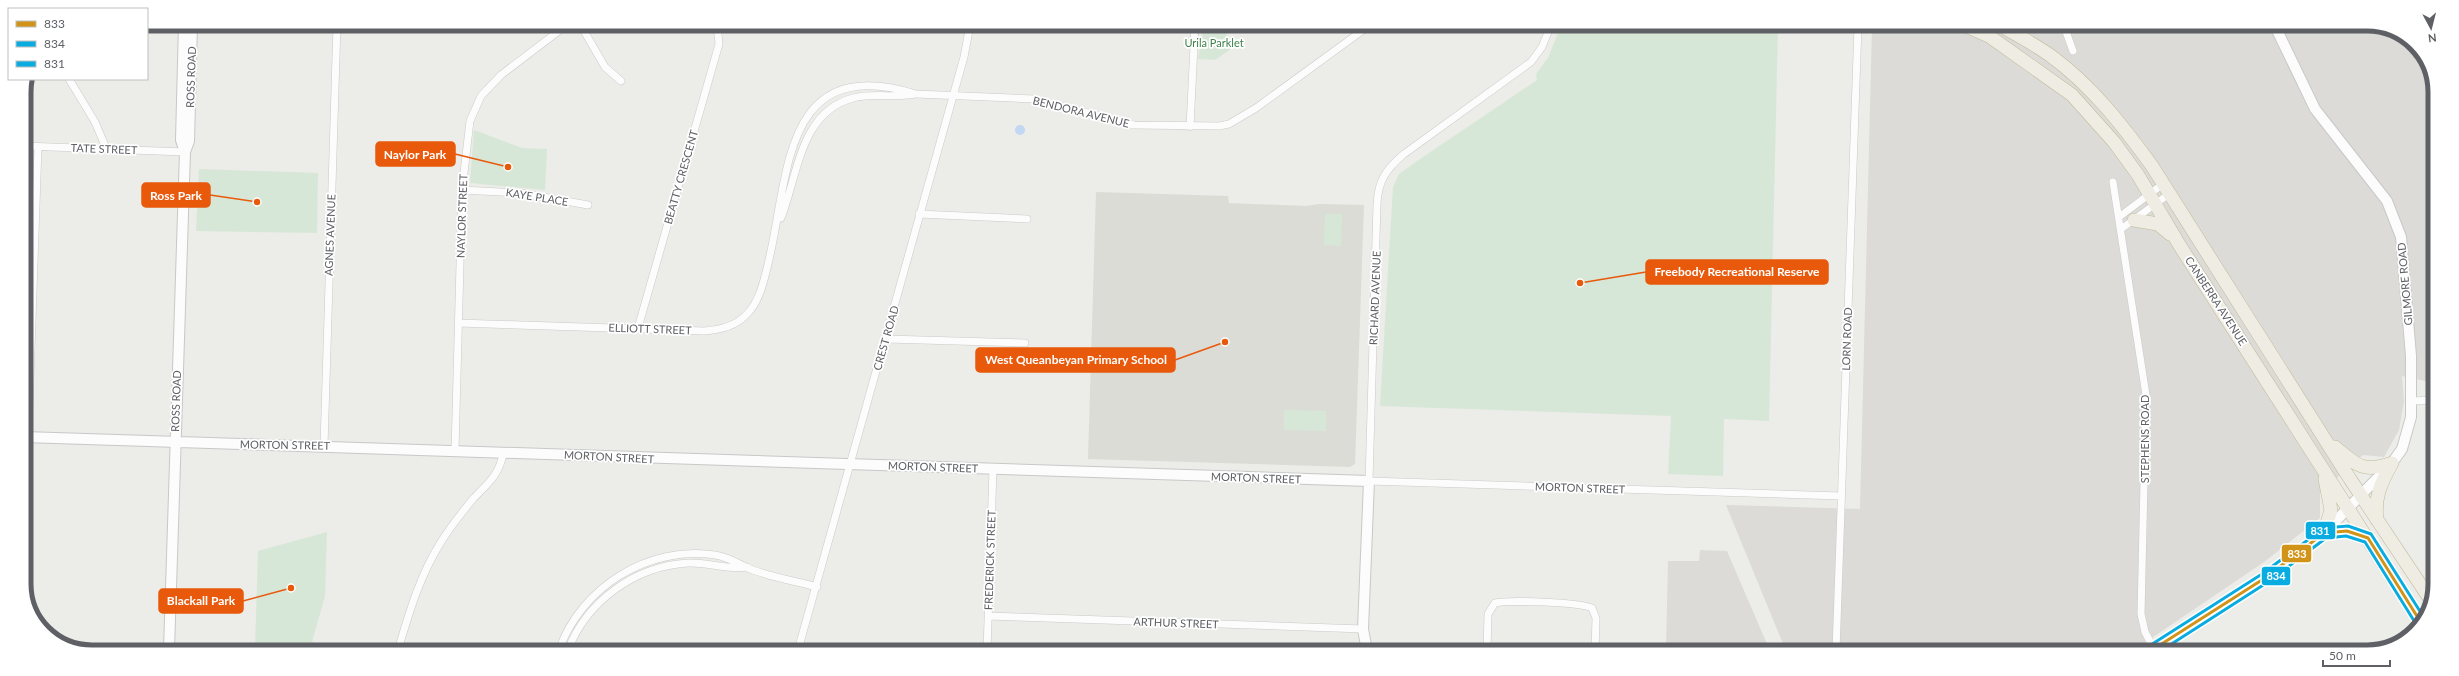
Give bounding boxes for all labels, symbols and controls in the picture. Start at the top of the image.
legend [8,8,148,80]
north arrow [2411,8,2451,48]
text: 833 [44,16,65,31]
text: N [2427,31,2437,45]
text: 834 [44,36,65,51]
park label: Urila Parklet [1184,36,1244,49]
street label: ROSS ROAD [183,46,198,108]
text: 831 [44,56,65,71]
street label: BENDORA AVENUE [1032,93,1131,130]
street label: BEATTY CRESCENT [661,128,700,226]
street label: TATE STREET [70,141,138,156]
callout: Naylor Park [376,142,455,166]
text: Naylor Park [384,147,447,162]
street label: NAYLOR STREET [454,173,469,258]
callout: Ross Park [142,183,210,207]
street label: KAYE PLACE [505,185,569,208]
text: Ross Park [150,188,203,203]
street label: AGNES AVENUE [322,194,337,276]
street label: GILMORE ROAD [2394,242,2415,326]
street label: RICHARD AVENUE [1366,251,1383,345]
street label: CANBERRA AVENUE [2183,254,2250,348]
callout: Freebody Recreational Reserve [1646,260,1828,284]
text: Freebody Recreational Reserve [1655,264,1820,279]
street label: CREST ROAD [870,304,901,372]
street label: LORN ROAD [1839,307,1854,371]
street label: ELLIOTT STREET [608,321,692,336]
callout: West Queanbeyan Primary School [976,348,1175,372]
text: West Queanbeyan Primary School [985,352,1167,367]
street label: ROSS ROAD [168,370,183,432]
street label: STEPHENS ROAD [2138,395,2151,483]
street label: MORTON STREET [240,437,331,452]
street label: MORTON STREET [564,448,655,465]
street label: MORTON STREET [888,458,979,475]
street label: MORTON STREET [1211,469,1302,486]
street label: MORTON STREET [1535,479,1626,496]
street label: FREDERICK STREET [981,509,998,610]
line badge: 831 [2305,521,2336,540]
text: 831 [2310,524,2330,537]
line badge: 833 [2281,544,2312,563]
text: 833 [2287,547,2307,560]
line badge: 834 [2261,566,2291,586]
text: 834 [2266,569,2286,582]
callout: Blackall Park [159,589,243,613]
text: Blackall Park [167,593,236,608]
street label: ARTHUR STREET [1133,615,1219,631]
scale bar [2323,642,2390,668]
text: 50 m [2329,648,2356,663]

